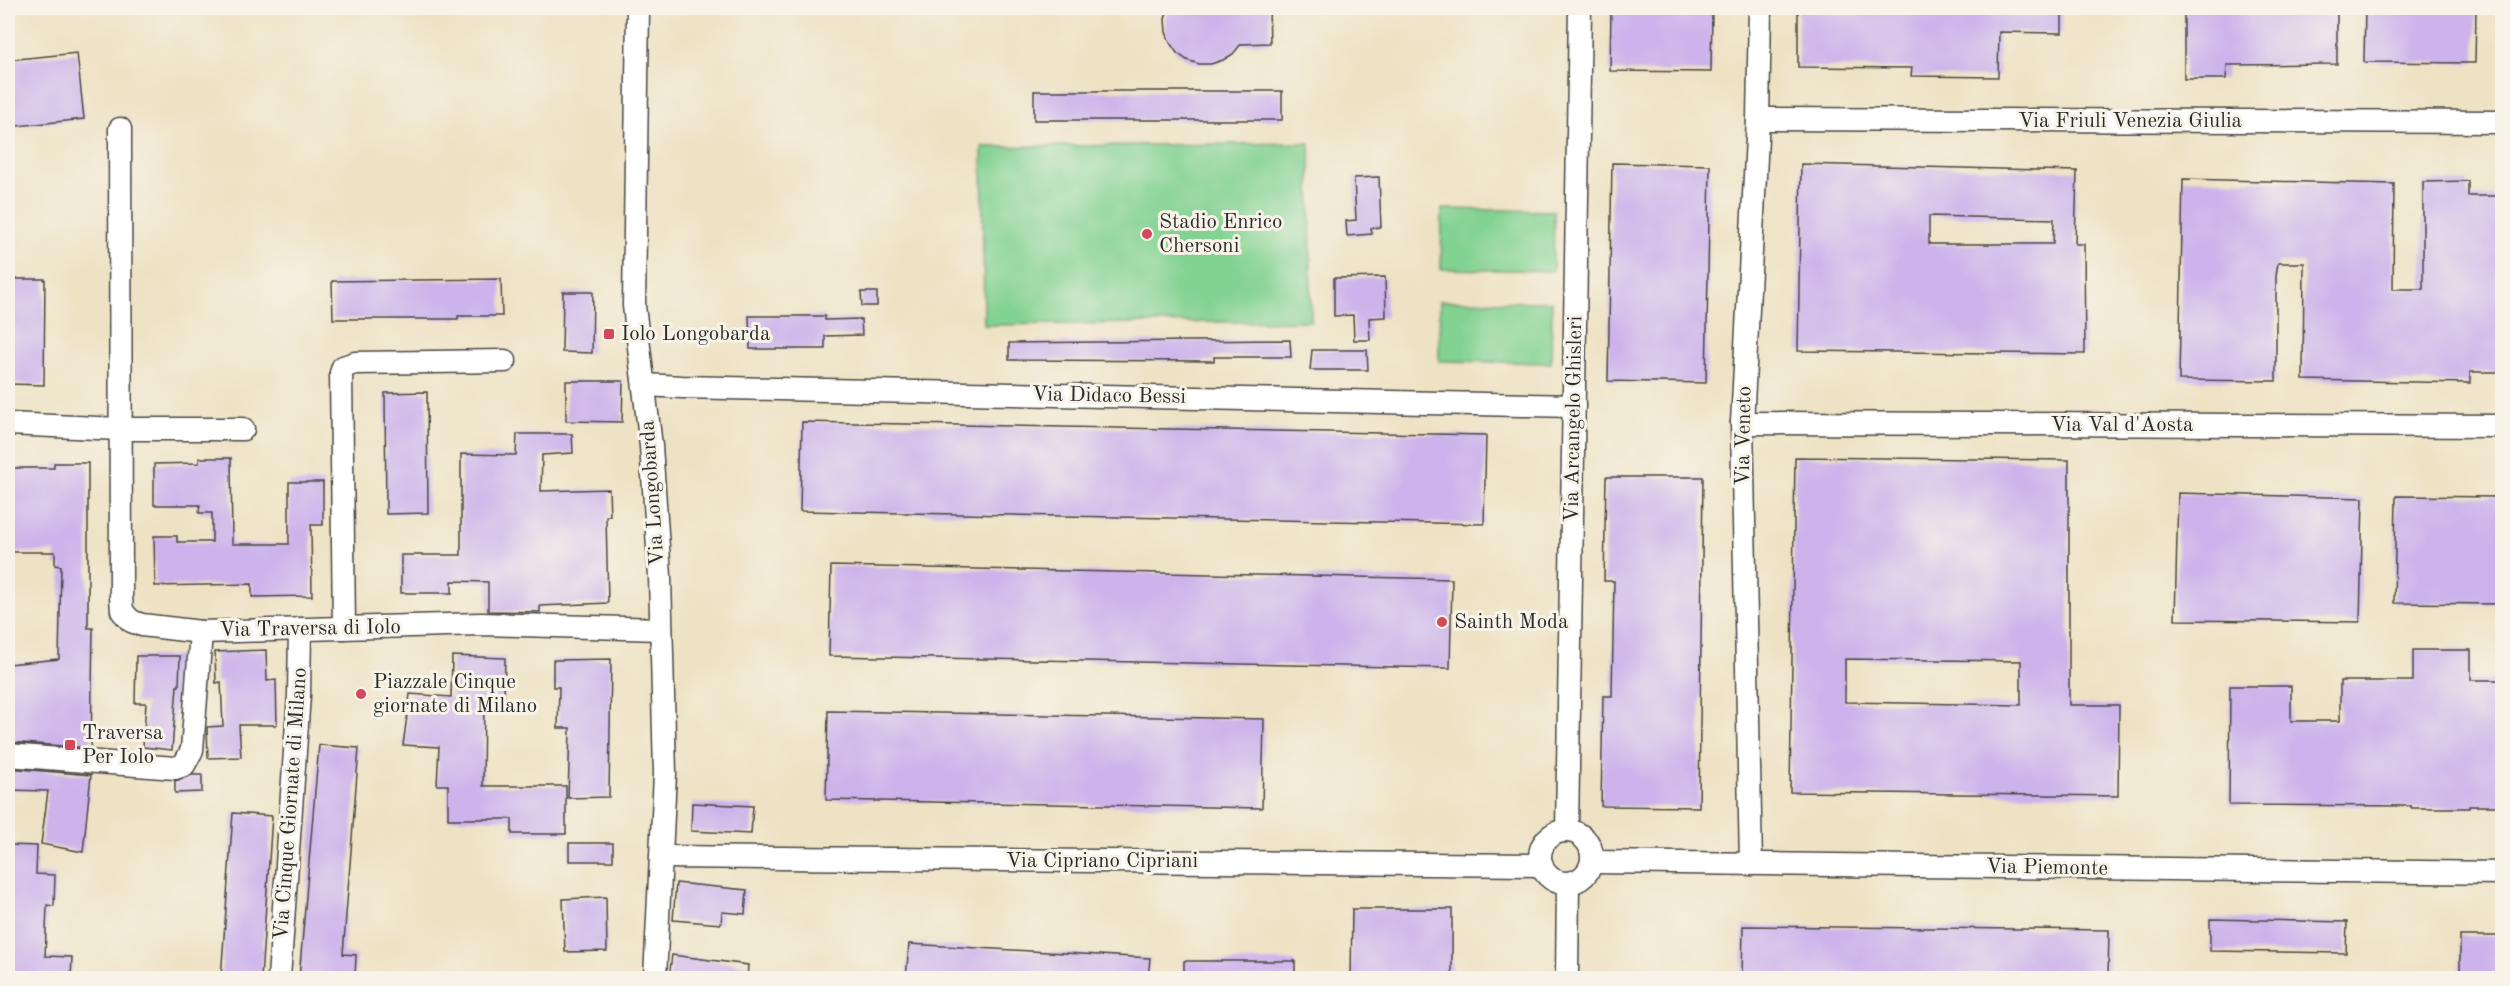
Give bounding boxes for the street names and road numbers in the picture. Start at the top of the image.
street label: Via Friuli Venezia Giulia [2018,111,2242,132]
street label: Via Arcangelo Ghisleri [1562,316,1586,522]
street label: Via Didaco Bessi [1032,384,1186,408]
street label: Via Veneto [1733,386,1755,486]
street label: Via Val d'Aosta [2051,415,2193,436]
street label: Via Longobarda [637,420,669,566]
street label: Via Traversa di Iolo [219,617,401,641]
street label: Via Cinque Giornate di Milano [271,667,311,941]
street label: Via Cipriano Cipriani [1006,851,1198,872]
street label: Via Piemonte [1986,856,2108,880]

